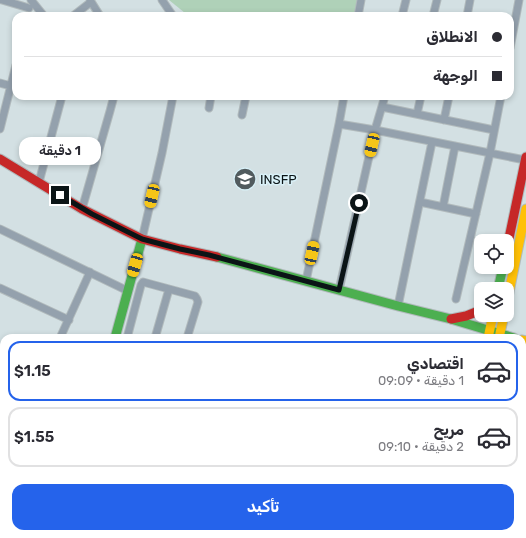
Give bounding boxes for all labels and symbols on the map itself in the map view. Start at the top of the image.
car [363,132,381,158]
callout: 1 دقيقة [19,137,101,165]
school or university icon: INSFP [232,166,258,192]
place label: INSFP [260,172,297,187]
car [143,183,161,209]
route end [51,186,69,204]
route start [350,194,368,212]
car [304,240,320,266]
car [126,252,144,278]

